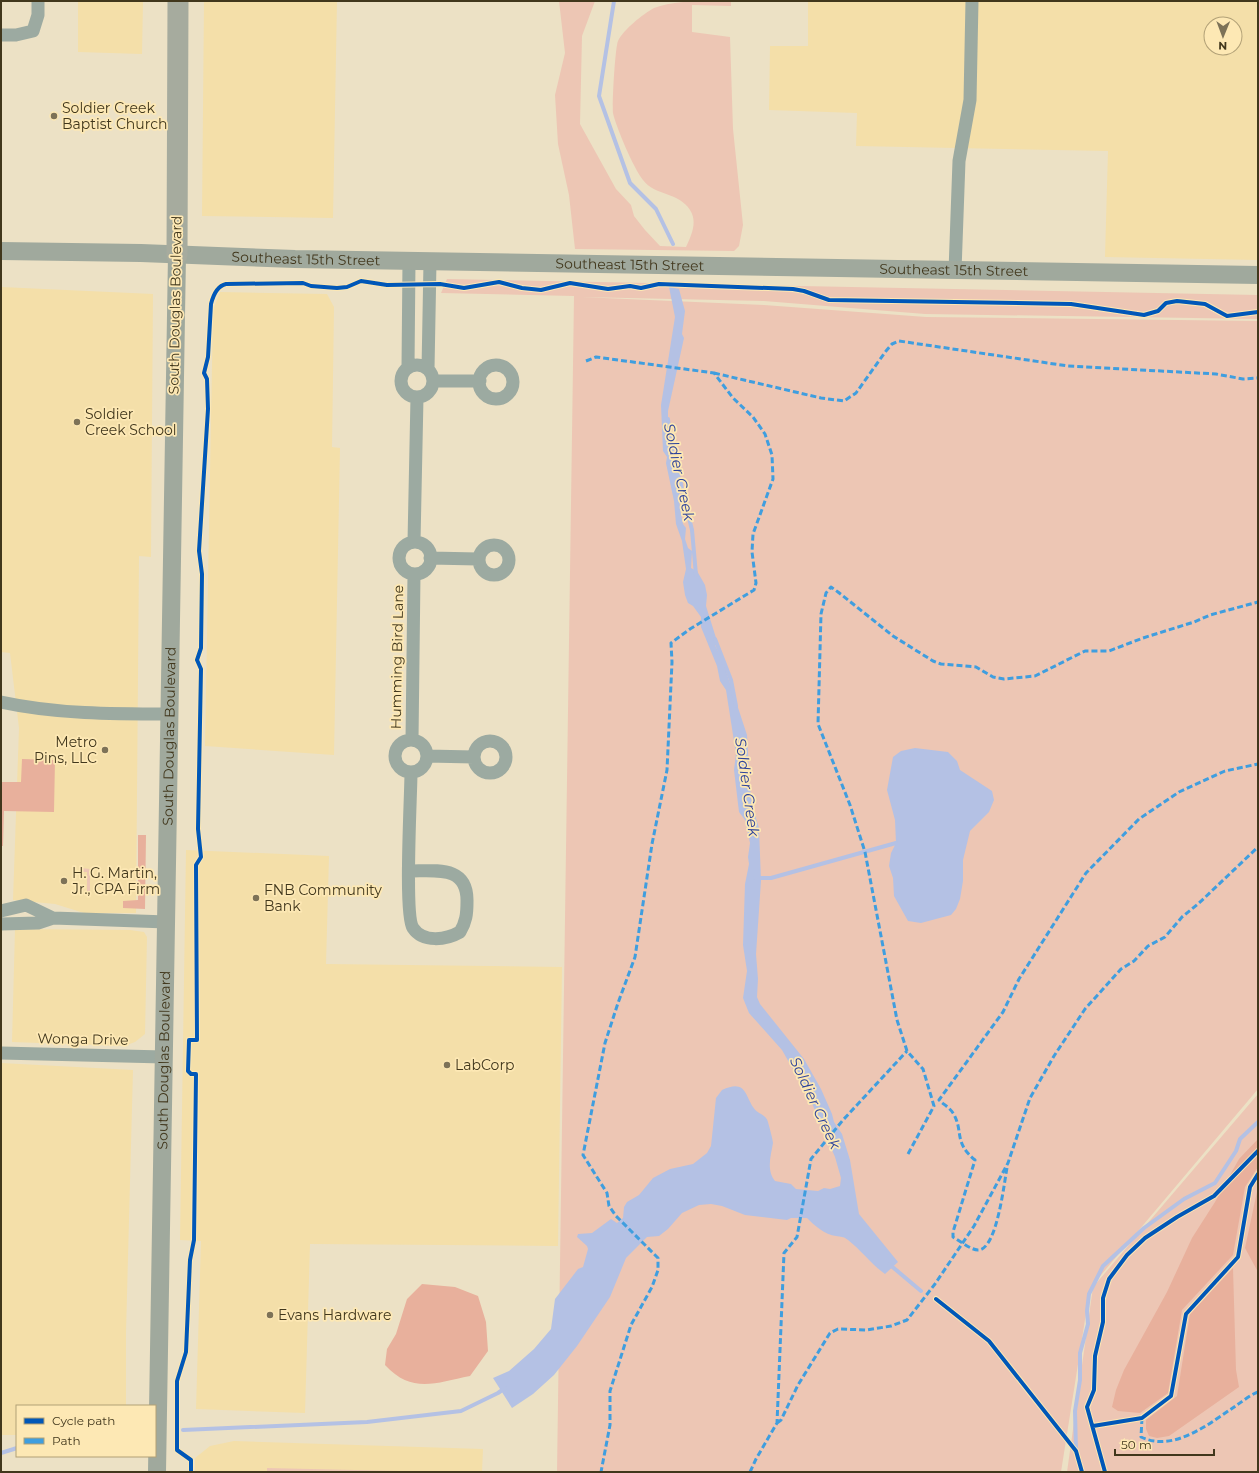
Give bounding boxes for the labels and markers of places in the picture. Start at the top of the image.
place label: Soldier Creek Baptist Church [62,99,167,133]
marker: Soldier Creek Baptist Church [49,111,59,121]
place label: Soldier Creek School [85,405,176,439]
marker: Soldier Creek School [72,417,82,427]
place label: Metro Pins, LLC [34,733,97,767]
marker: Metro Pins, LLC [100,745,110,755]
place label: H. G. Martin, Jr., CPA Firm [71,864,160,898]
marker: H. G. Martin, Jr., CPA Firm [59,876,69,886]
place label: FNB Community Bank [264,881,382,915]
marker: FNB Community Bank [251,893,261,903]
place label: LabCorp [455,1056,514,1074]
marker: LabCorp [442,1060,452,1070]
place label: Evans Hardware [278,1306,392,1324]
marker: Evans Hardware [265,1310,275,1320]

